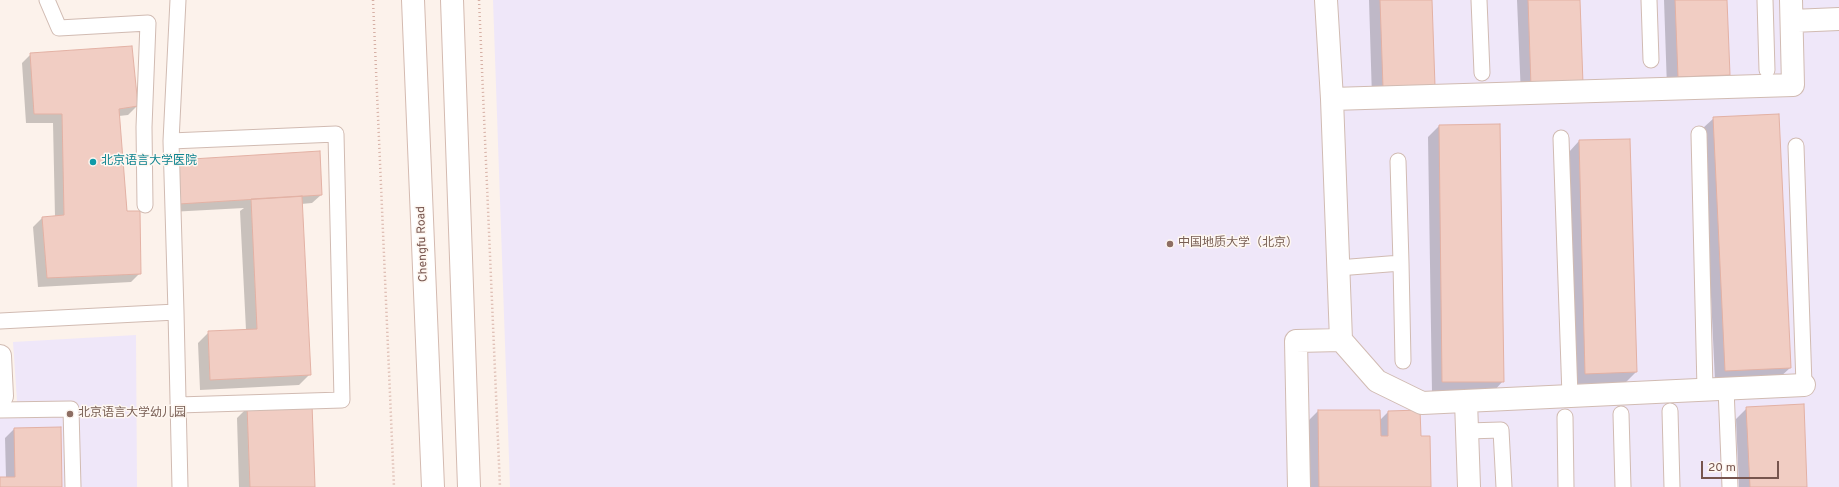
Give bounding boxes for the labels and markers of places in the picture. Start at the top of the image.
place label: 北京语言大学医院 [101,155,197,169]
marker: 北京语言大学医院 [88,157,98,167]
place label: 中国地质大学（北京） [1178,237,1298,251]
marker: 中国地质大学（北京） [1165,239,1175,249]
place label: 北京语言大学幼儿园 [78,407,186,421]
marker: 北京语言大学幼儿园 [65,409,75,419]

